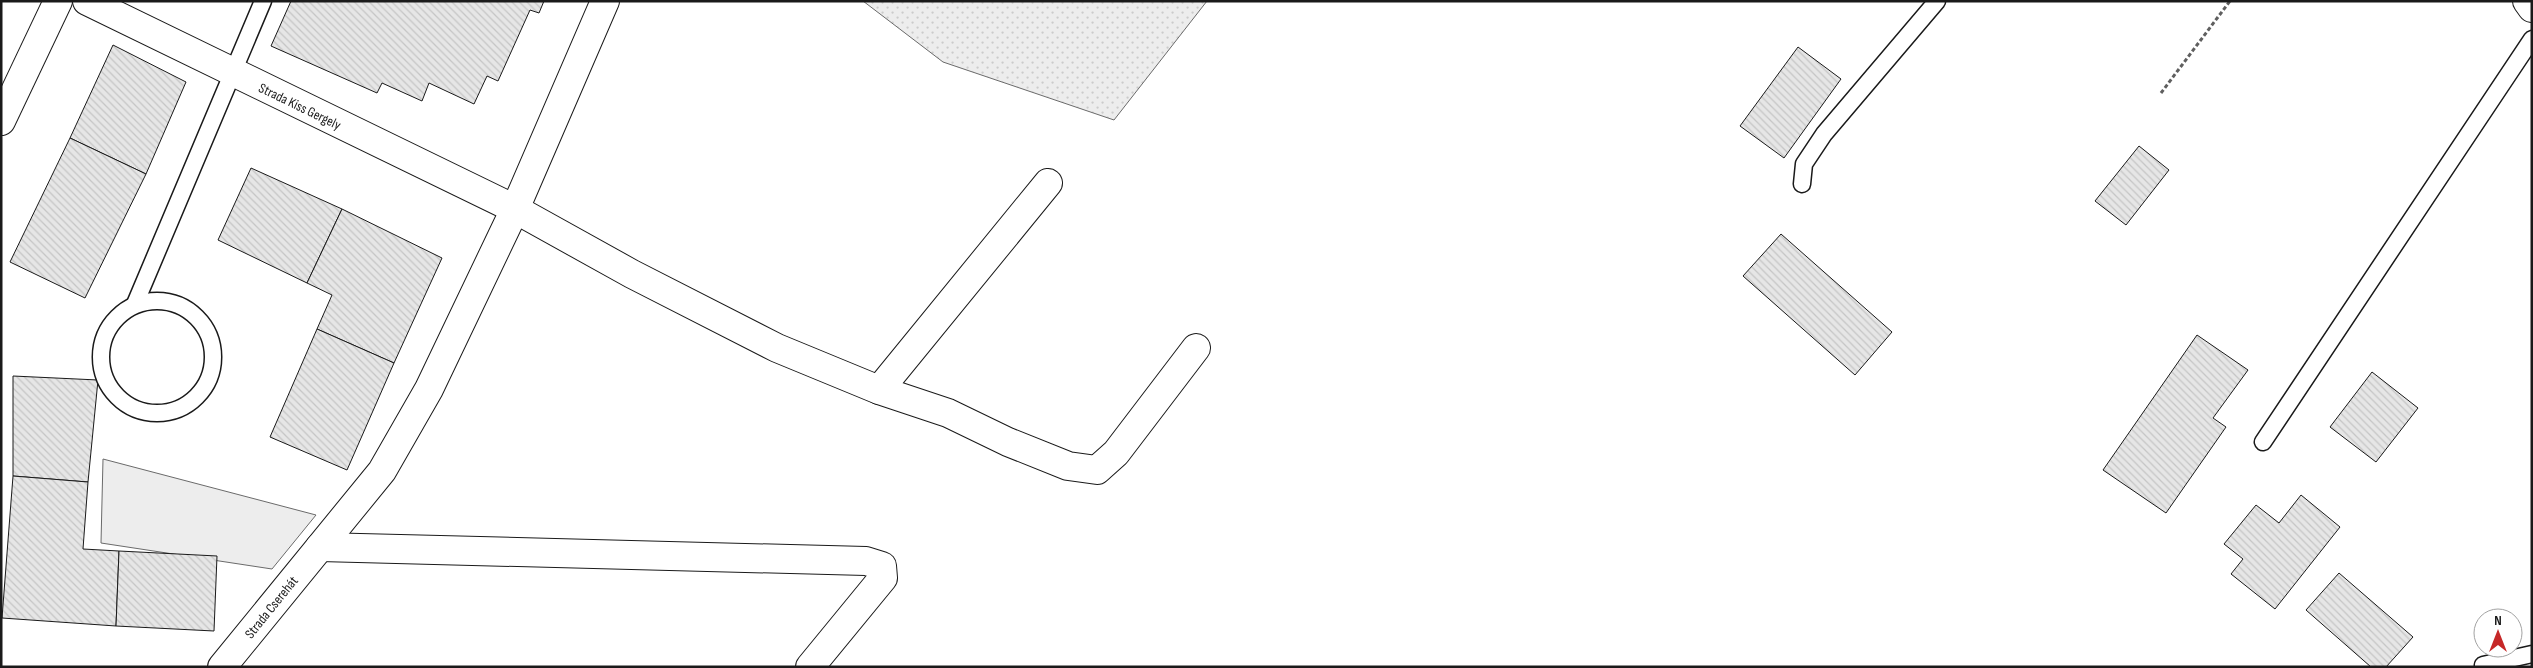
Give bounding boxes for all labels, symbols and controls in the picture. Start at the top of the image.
street label: Strada Kiss Gergely [256,79,344,134]
street label: Strada Cserehát [241,573,302,642]
north arrow [2473,608,2523,658]
text: N [2494,612,2502,629]

